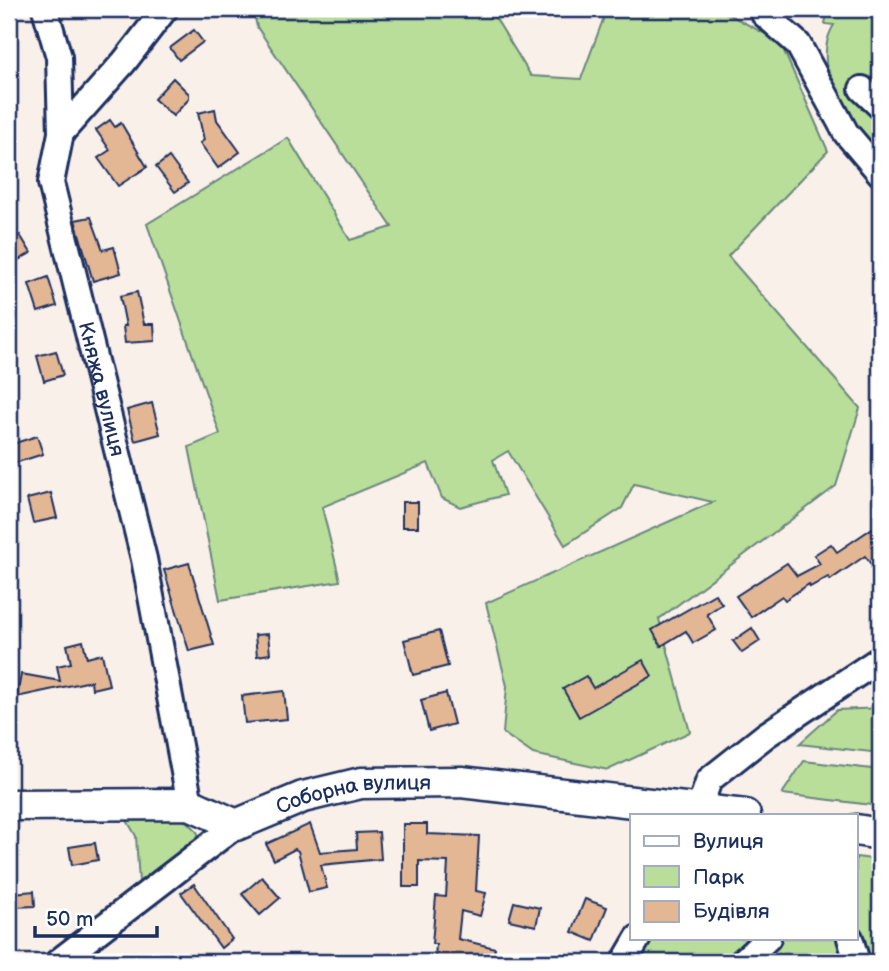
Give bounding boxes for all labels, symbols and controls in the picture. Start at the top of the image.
street label: Княжа вулиця [73,319,131,459]
street label: Соборна вулиця [272,770,431,819]
legend [630,814,858,940]
text: Вулиця [693,829,764,854]
text: Парк [693,865,744,890]
scale bar [35,894,158,938]
text: Будівля [693,899,770,924]
text: 50 m [46,907,93,932]

